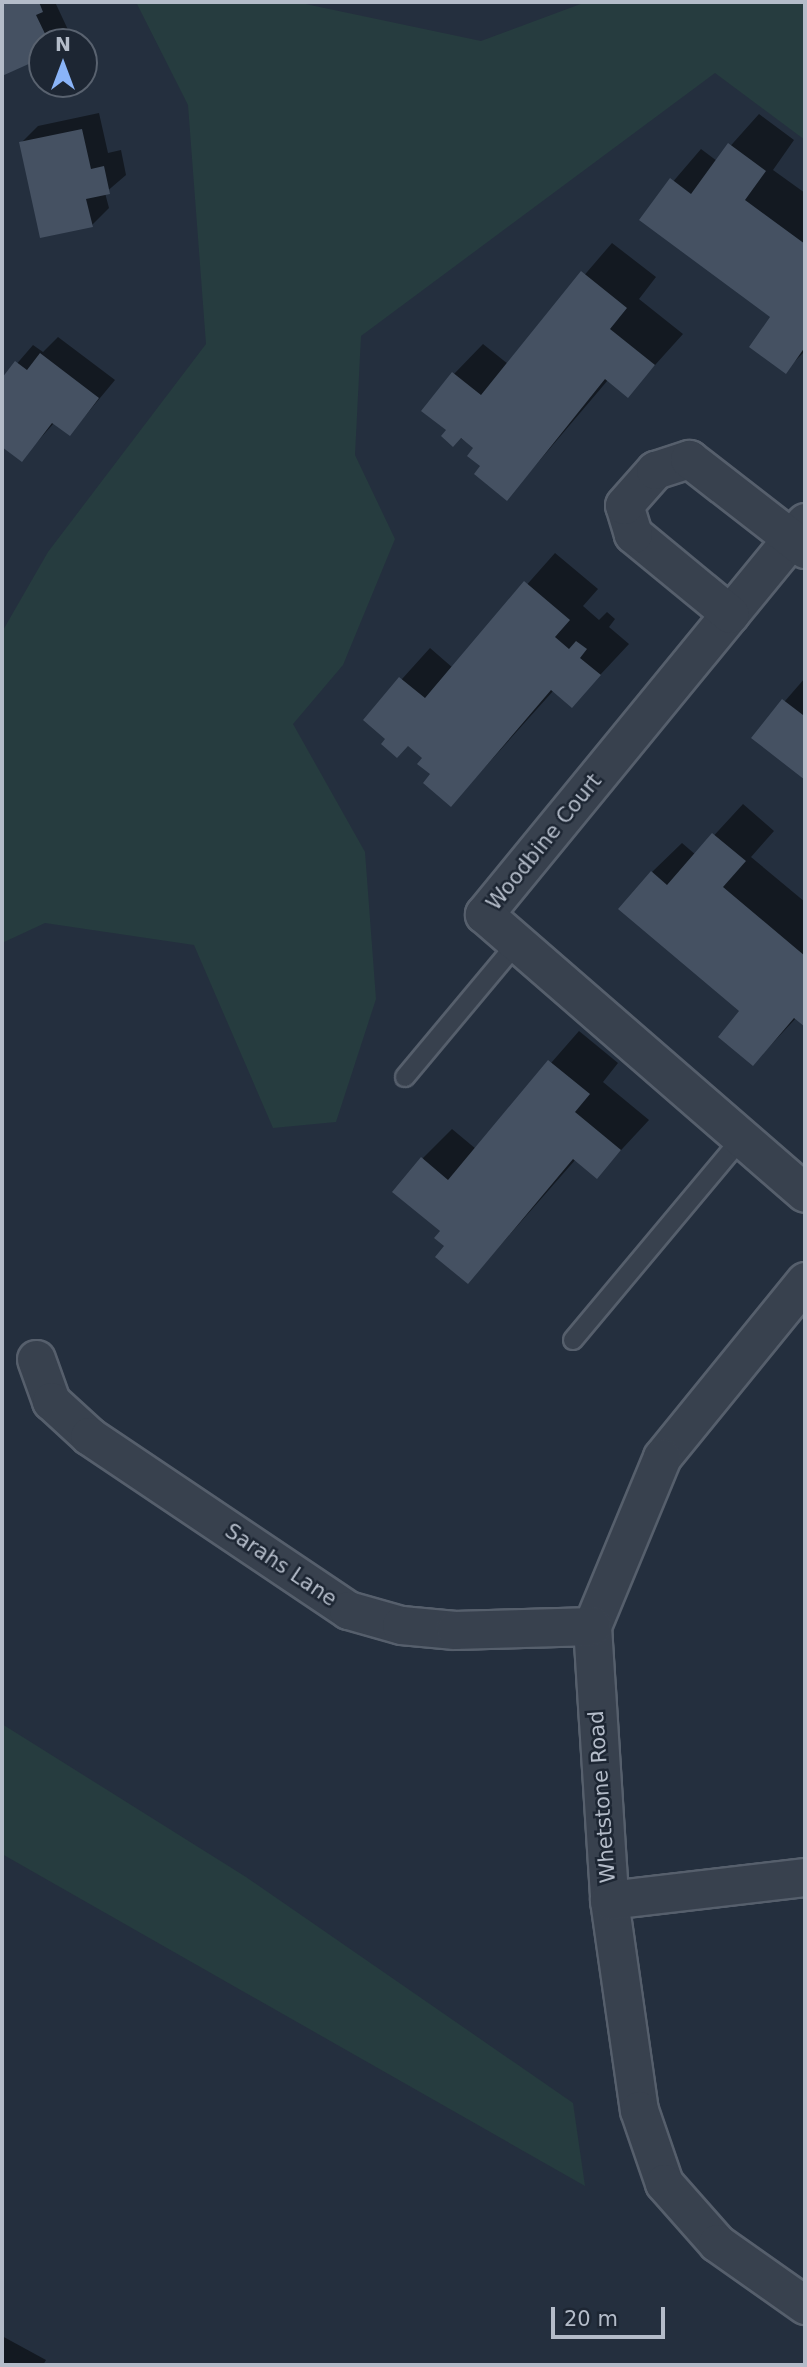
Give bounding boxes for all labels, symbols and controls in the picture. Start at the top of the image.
north arrow [28,28,98,98]
text: N [55,33,71,55]
street label: Woodbine Court [481,769,607,915]
street label: Sarahs Lane [220,1518,342,1612]
street label: Whetstone Road [583,1710,621,1884]
scale bar [555,2294,669,2338]
text: 20 m [564,2307,618,2331]

